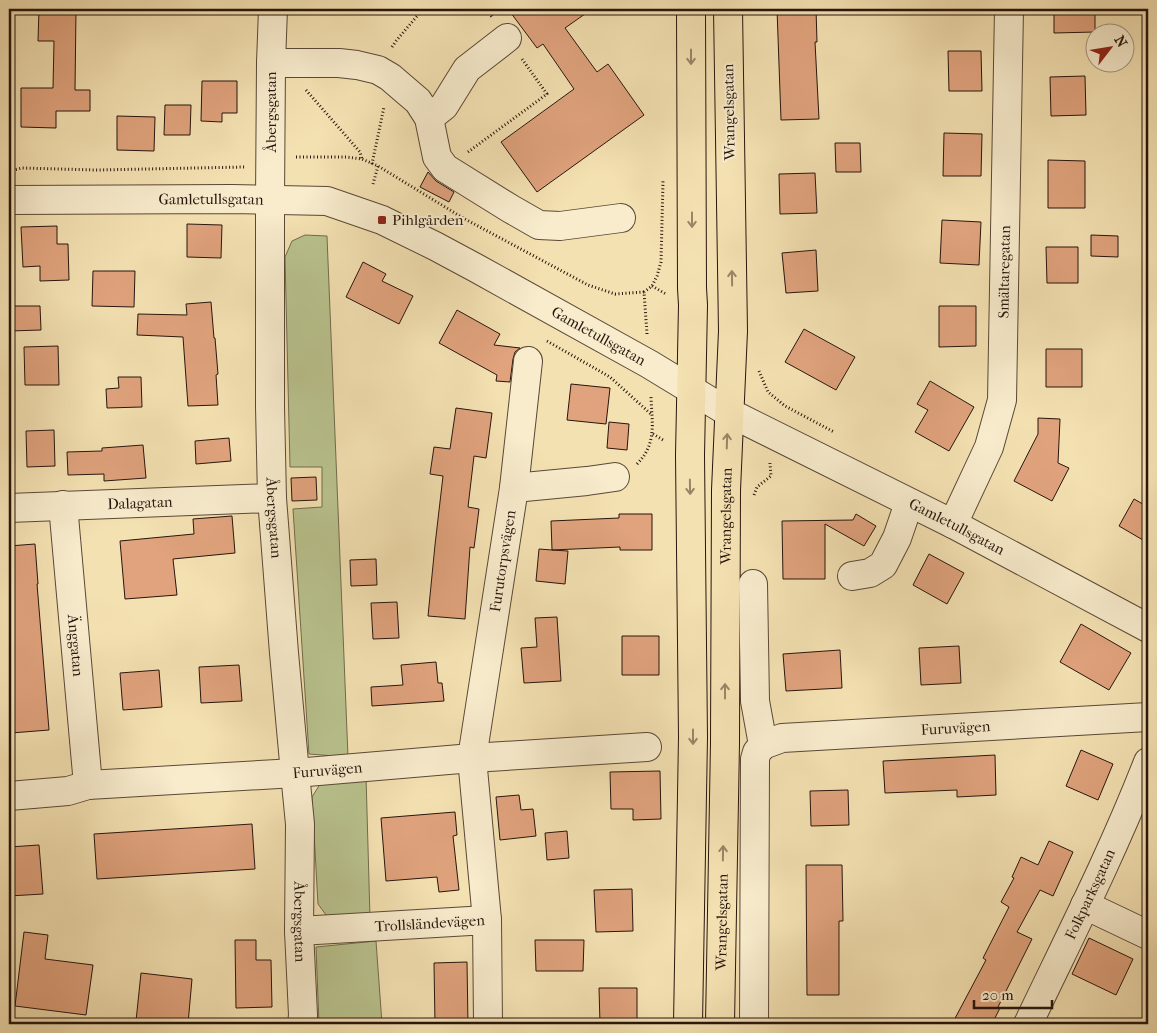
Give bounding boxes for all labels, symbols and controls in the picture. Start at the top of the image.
north arrow [1084,22,1134,72]
text: N [1111,33,1131,51]
one-way arrow [686,49,696,65]
street label: Wrangelsgatan [719,63,739,162]
street label: Åbergsgatan [262,71,280,153]
street label: Gamletullsgatan [158,190,264,209]
place label: Pihlgården [392,211,464,229]
one-way arrow [687,212,697,228]
marker: Pihlgården [376,214,388,226]
street label: Smältaregatan [994,225,1014,319]
one-way arrow [727,270,737,286]
street label: Gamletullsgatan [548,303,649,370]
one-way arrow [723,433,732,449]
street label: Wrangelsgatan [717,467,736,566]
street label: Åbergsgatan [263,476,286,559]
one-way arrow [685,479,695,495]
street label: Dalagatan [107,493,173,513]
street label: Gamletullsgatan [906,495,1008,559]
street label: Furutorpsvägen [486,508,520,613]
street label: Änggatan [64,613,87,678]
one-way arrow [720,683,730,699]
street label: Furuvägen [920,717,991,739]
one-way arrow [688,729,698,745]
street label: Furuvägen [292,758,363,782]
one-way arrow [718,845,728,862]
street label: Folkparksgatan [1061,846,1119,942]
street label: Wrangelsgatan [712,873,732,972]
street label: Åbergsgatan [290,880,309,963]
street label: Trollsländevägen [374,911,486,936]
scale bar [974,978,1052,1010]
text: 20 m [982,986,1014,1004]

